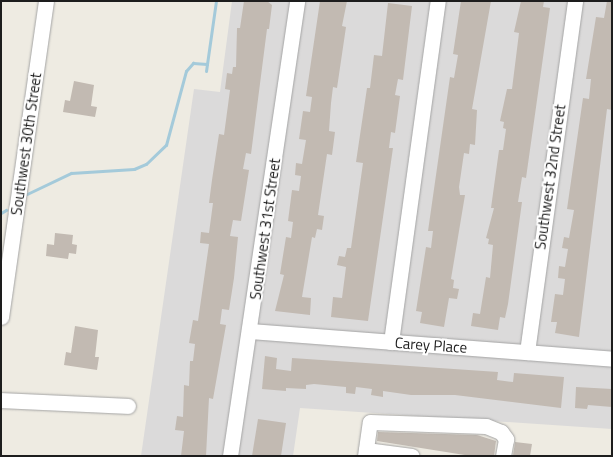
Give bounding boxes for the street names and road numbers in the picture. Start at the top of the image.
street label: Southwest 30th Street [7,72,45,216]
street label: Southwest 32nd Street [531,103,569,251]
street label: Southwest 31st Street [246,157,284,301]
street label: Carey Place [394,333,468,357]

